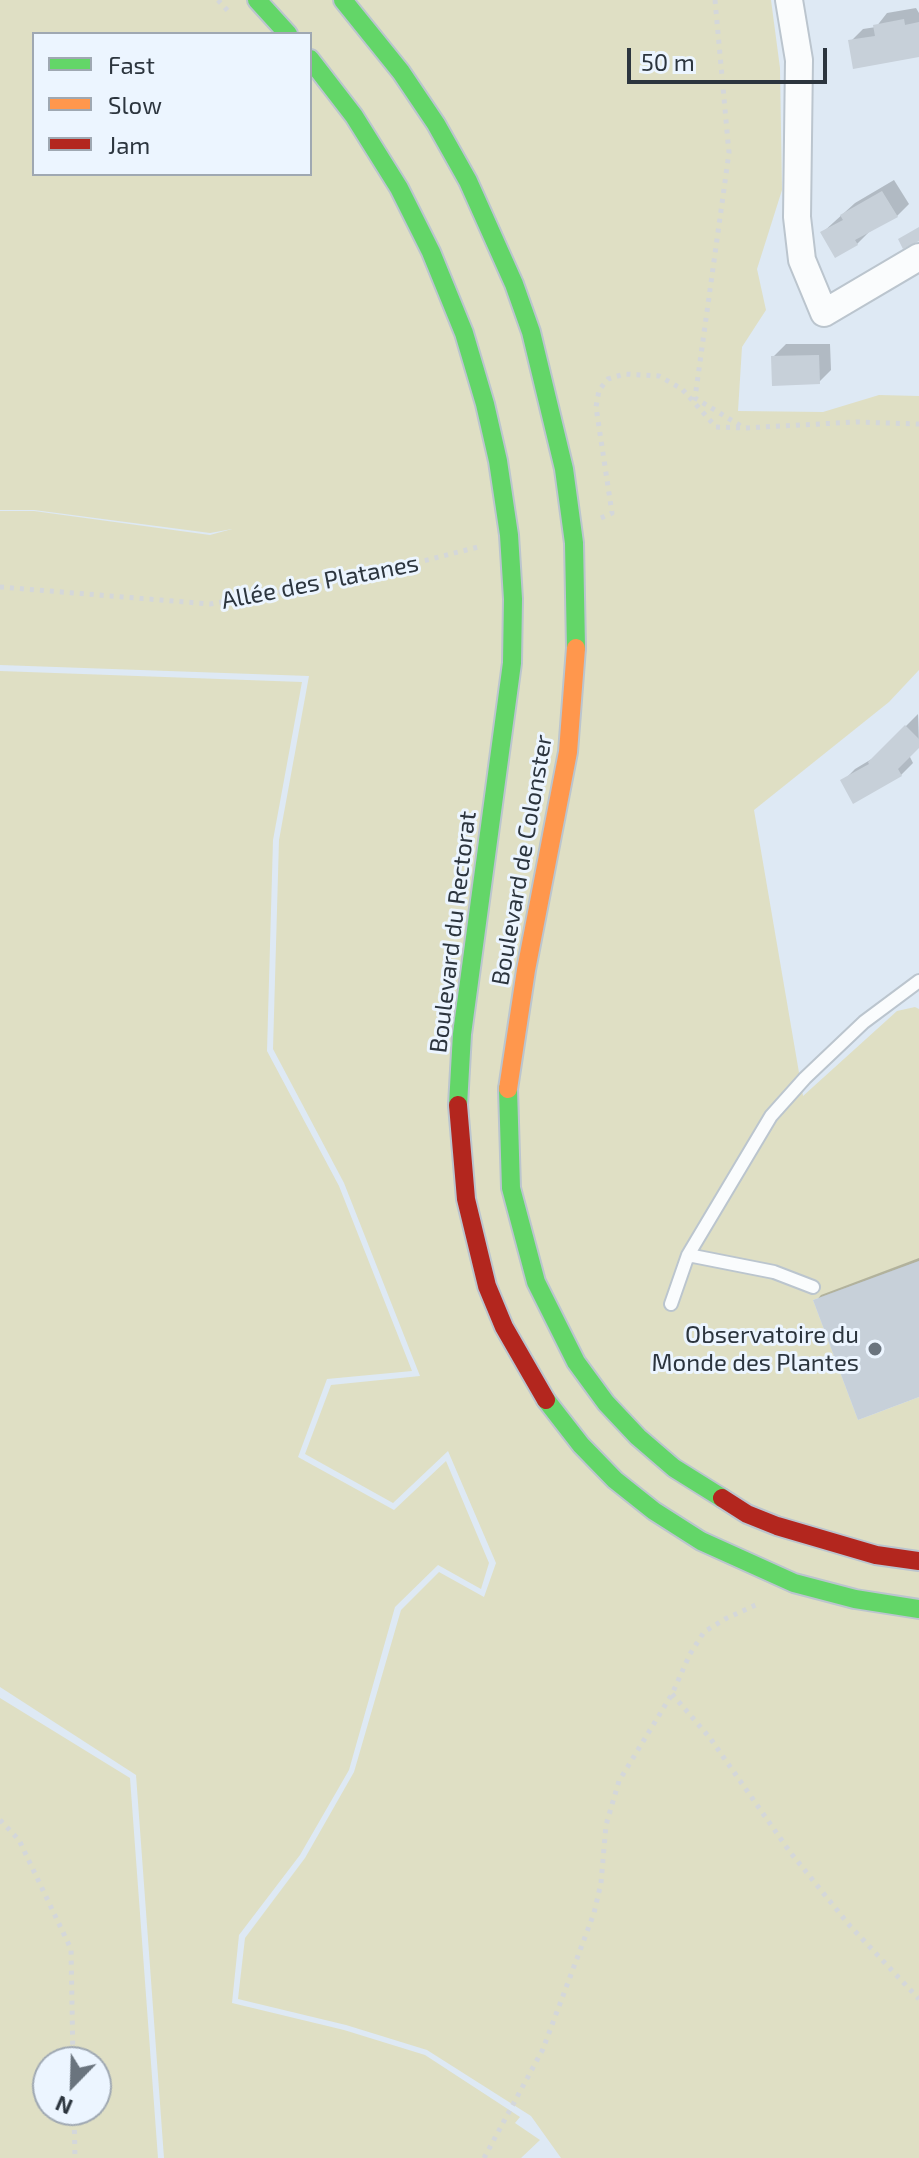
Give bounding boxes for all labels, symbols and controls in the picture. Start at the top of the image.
legend [32,32,312,176]
scale bar [631,32,831,82]
text: 50 m [641,47,695,76]
text: Fast [108,50,155,79]
text: Slow [108,90,162,119]
text: Jam [108,130,150,159]
street label: Allée des Platanes [219,549,421,615]
street label: Boulevard de Colonster [486,732,558,988]
street label: Boulevard du Rectorat [424,810,482,1054]
place label: Observatoire du Monde des Plantes [652,1321,859,1377]
marker: Observatoire du Monde des Plantes [866,1340,884,1358]
north arrow [32,2046,112,2126]
text: N [51,2091,76,2121]

